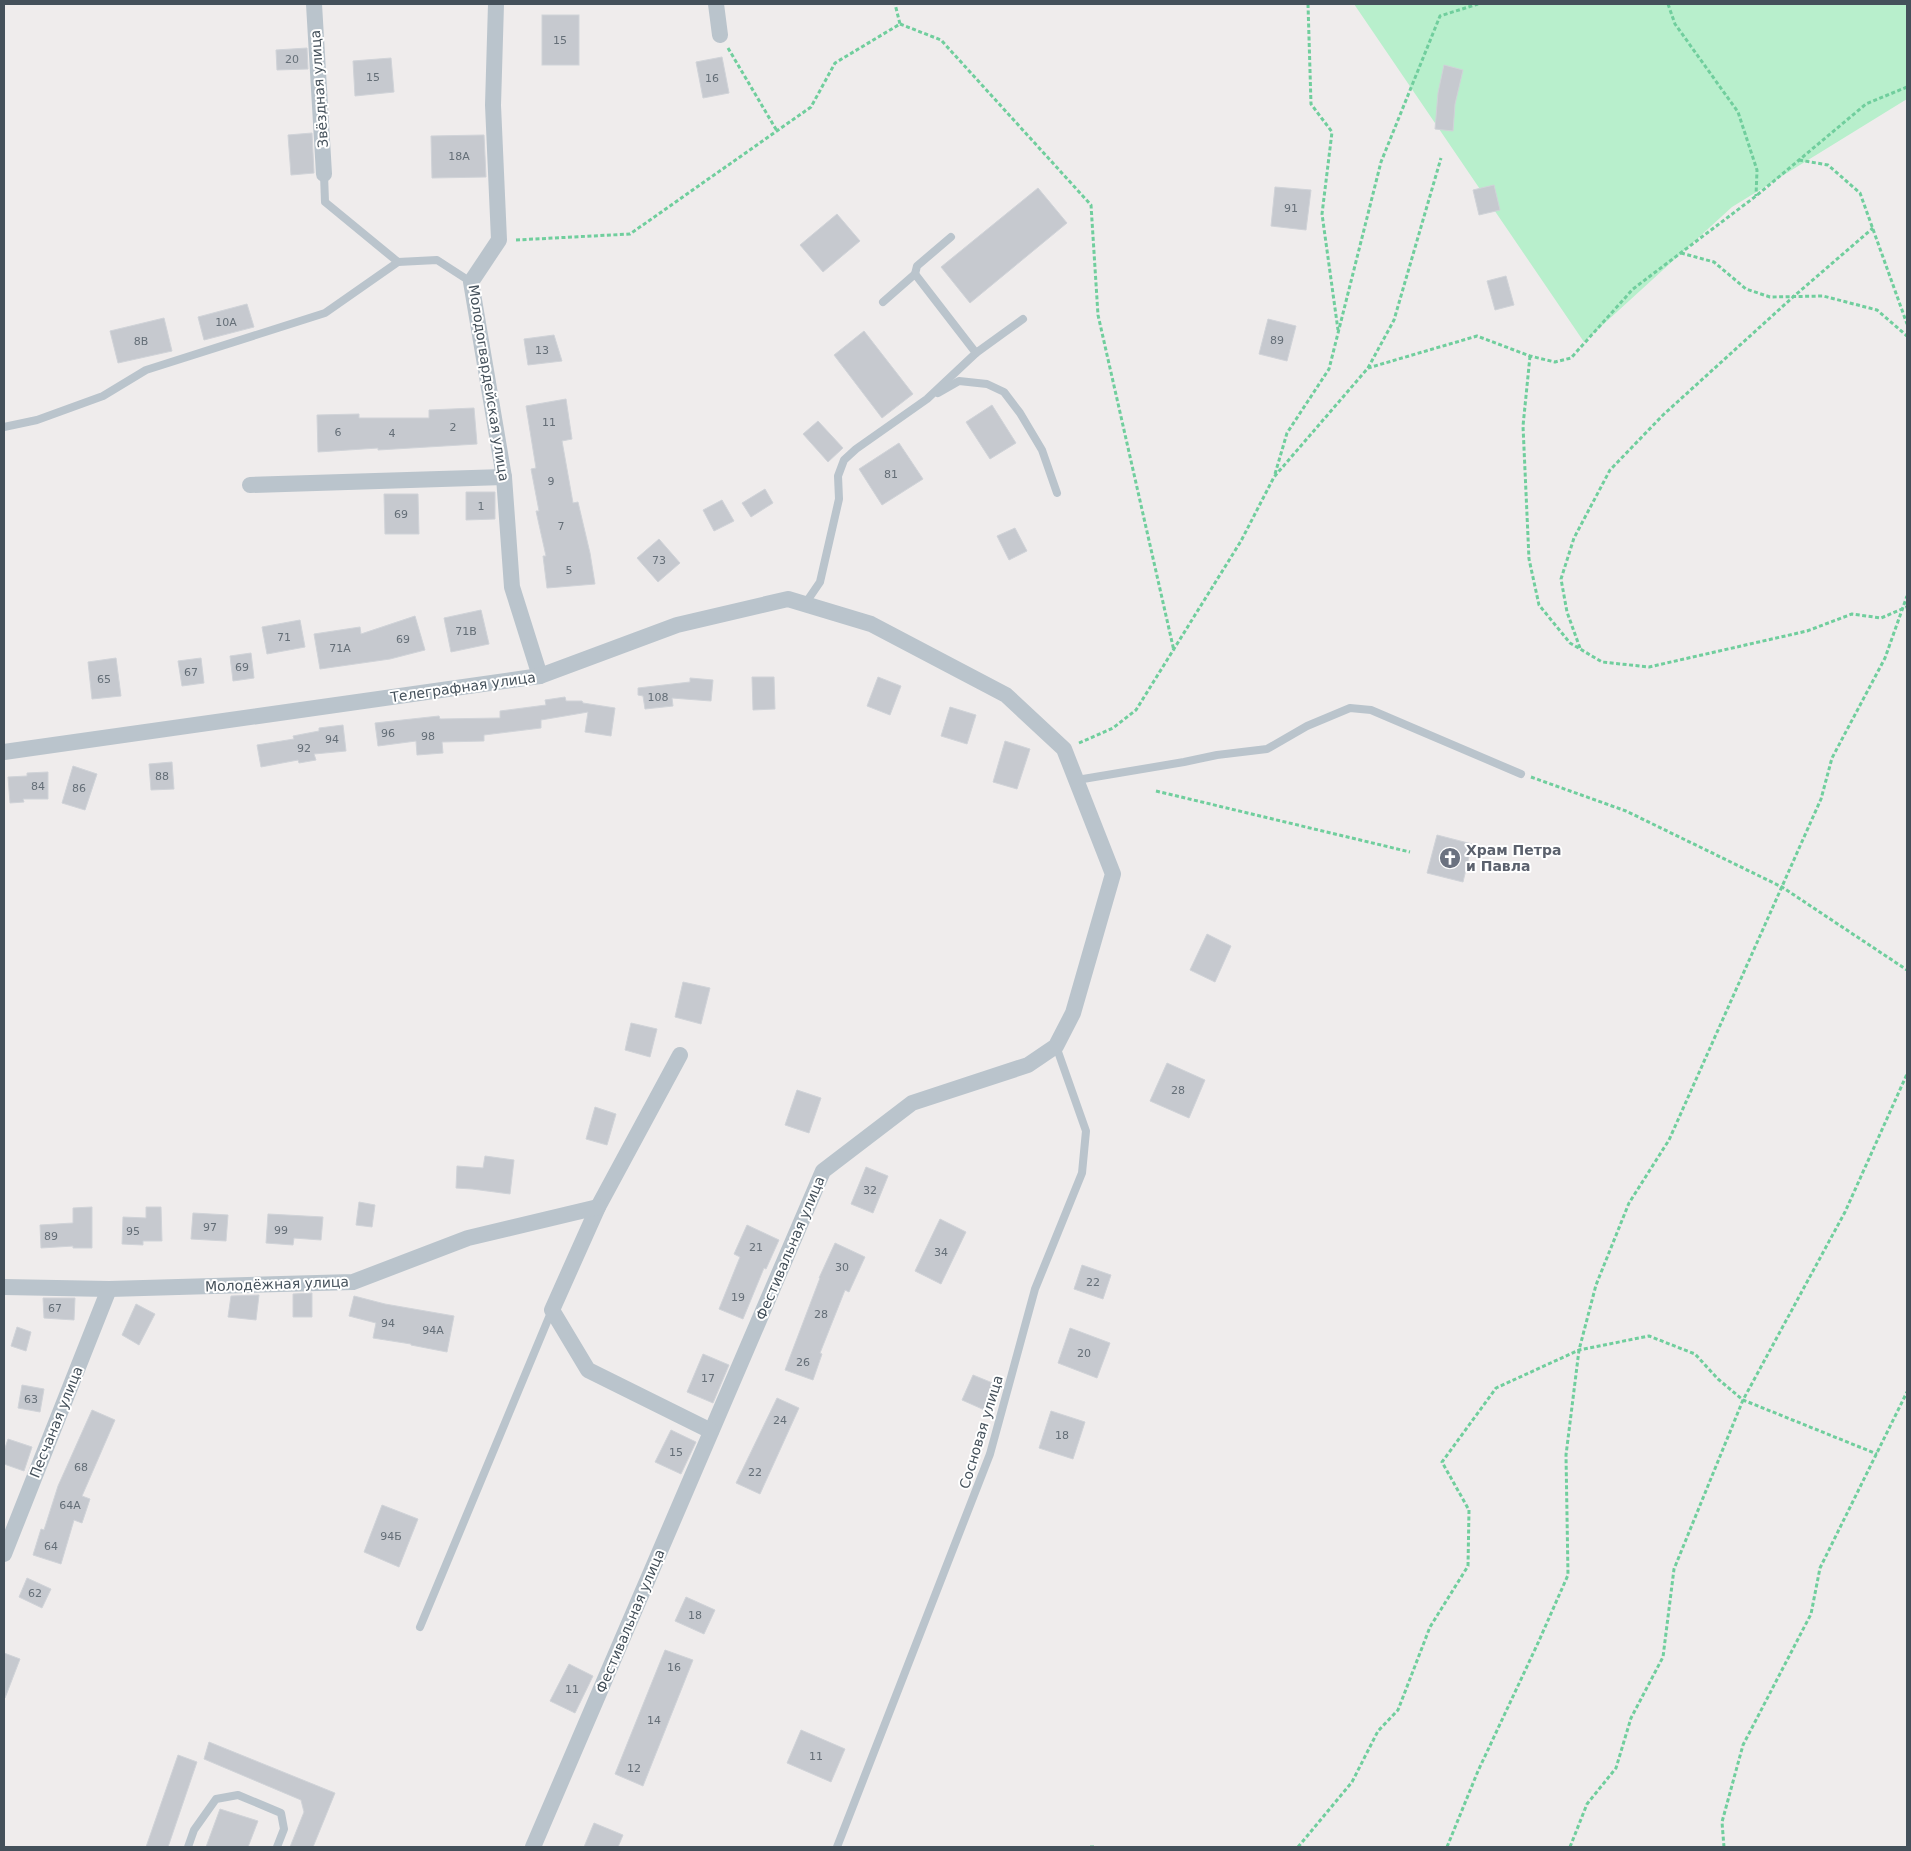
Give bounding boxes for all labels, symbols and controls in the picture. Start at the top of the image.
street label: Звёздная улица [307,30,331,148]
house number: 15 [553,34,567,47]
house number: 20 [285,53,299,66]
house number: 15 [366,71,380,84]
house number: 16 [705,72,719,85]
house number: 18А [448,150,470,163]
house number: 91 [1284,202,1298,215]
street label: Молодогвардейская улица [466,284,512,482]
house number: 10А [215,316,237,329]
house number: 89 [1270,334,1284,347]
house number: 8В [134,335,148,348]
house number: 13 [535,344,549,357]
house number: 11 [542,416,556,429]
house number: 2 [450,421,457,434]
house number: 6 [335,426,342,439]
house number: 4 [389,427,396,440]
house number: 81 [884,468,898,481]
house number: 9 [548,475,555,488]
house number: 1 [478,500,485,513]
house number: 69 [394,508,408,521]
house number: 7 [558,520,565,533]
house number: 73 [652,554,666,567]
house number: 5 [566,564,573,577]
house number: 71В [455,625,477,638]
house number: 71 [277,631,291,644]
house number: 69 [396,633,410,646]
house number: 71А [329,642,351,655]
house number: 69 [235,661,249,674]
house number: 67 [184,666,198,679]
street label: Телеграфная улица [388,669,537,705]
house number: 65 [97,673,111,686]
house number: 108 [648,691,669,704]
house number: 96 [381,727,395,740]
house number: 98 [421,730,435,743]
house number: 94 [325,733,339,746]
house number: 92 [297,742,311,755]
house number: 88 [155,770,169,783]
house number: 84 [31,780,45,793]
house number: 86 [72,782,86,795]
place label: Храм Петра и Павла [1466,842,1561,874]
church icon: Храм Петра и Павла [1438,846,1462,870]
house number: 28 [1171,1084,1185,1097]
street label: Фестивальная улица [752,1174,828,1322]
house number: 32 [863,1184,877,1197]
house number: 97 [203,1221,217,1234]
house number: 99 [274,1224,288,1237]
house number: 95 [126,1225,140,1238]
house number: 89 [44,1230,58,1243]
house number: 21 [749,1241,763,1254]
house number: 34 [934,1246,948,1259]
house number: 30 [835,1261,849,1274]
street label: Молодёжная улица [205,1273,349,1295]
house number: 22 [1086,1276,1100,1289]
house number: 19 [731,1291,745,1304]
house number: 67 [48,1302,62,1315]
house number: 28 [814,1308,828,1321]
house number: 94 [381,1317,395,1330]
house number: 94А [422,1324,444,1337]
house number: 20 [1077,1347,1091,1360]
house number: 26 [796,1356,810,1369]
street label: Песчаная улица [26,1364,86,1480]
house number: 17 [701,1372,715,1385]
street label: Сосновая улица [956,1373,1006,1491]
house number: 63 [24,1393,38,1406]
house number: 24 [773,1414,787,1427]
house number: 18 [1055,1429,1069,1442]
house number: 15 [669,1446,683,1459]
house number: 68 [74,1461,88,1474]
house number: 22 [748,1466,762,1479]
house number: 64А [59,1499,81,1512]
house number: 94Б [380,1530,402,1543]
house number: 64 [44,1540,58,1553]
street label: Фестивальная улица [592,1547,668,1695]
house number: 62 [28,1587,42,1600]
house number: 18 [688,1609,702,1622]
house number: 16 [667,1661,681,1674]
house number: 11 [565,1683,579,1696]
house number: 14 [647,1714,661,1727]
house number: 11 [809,1750,823,1763]
house number: 12 [627,1762,641,1775]

